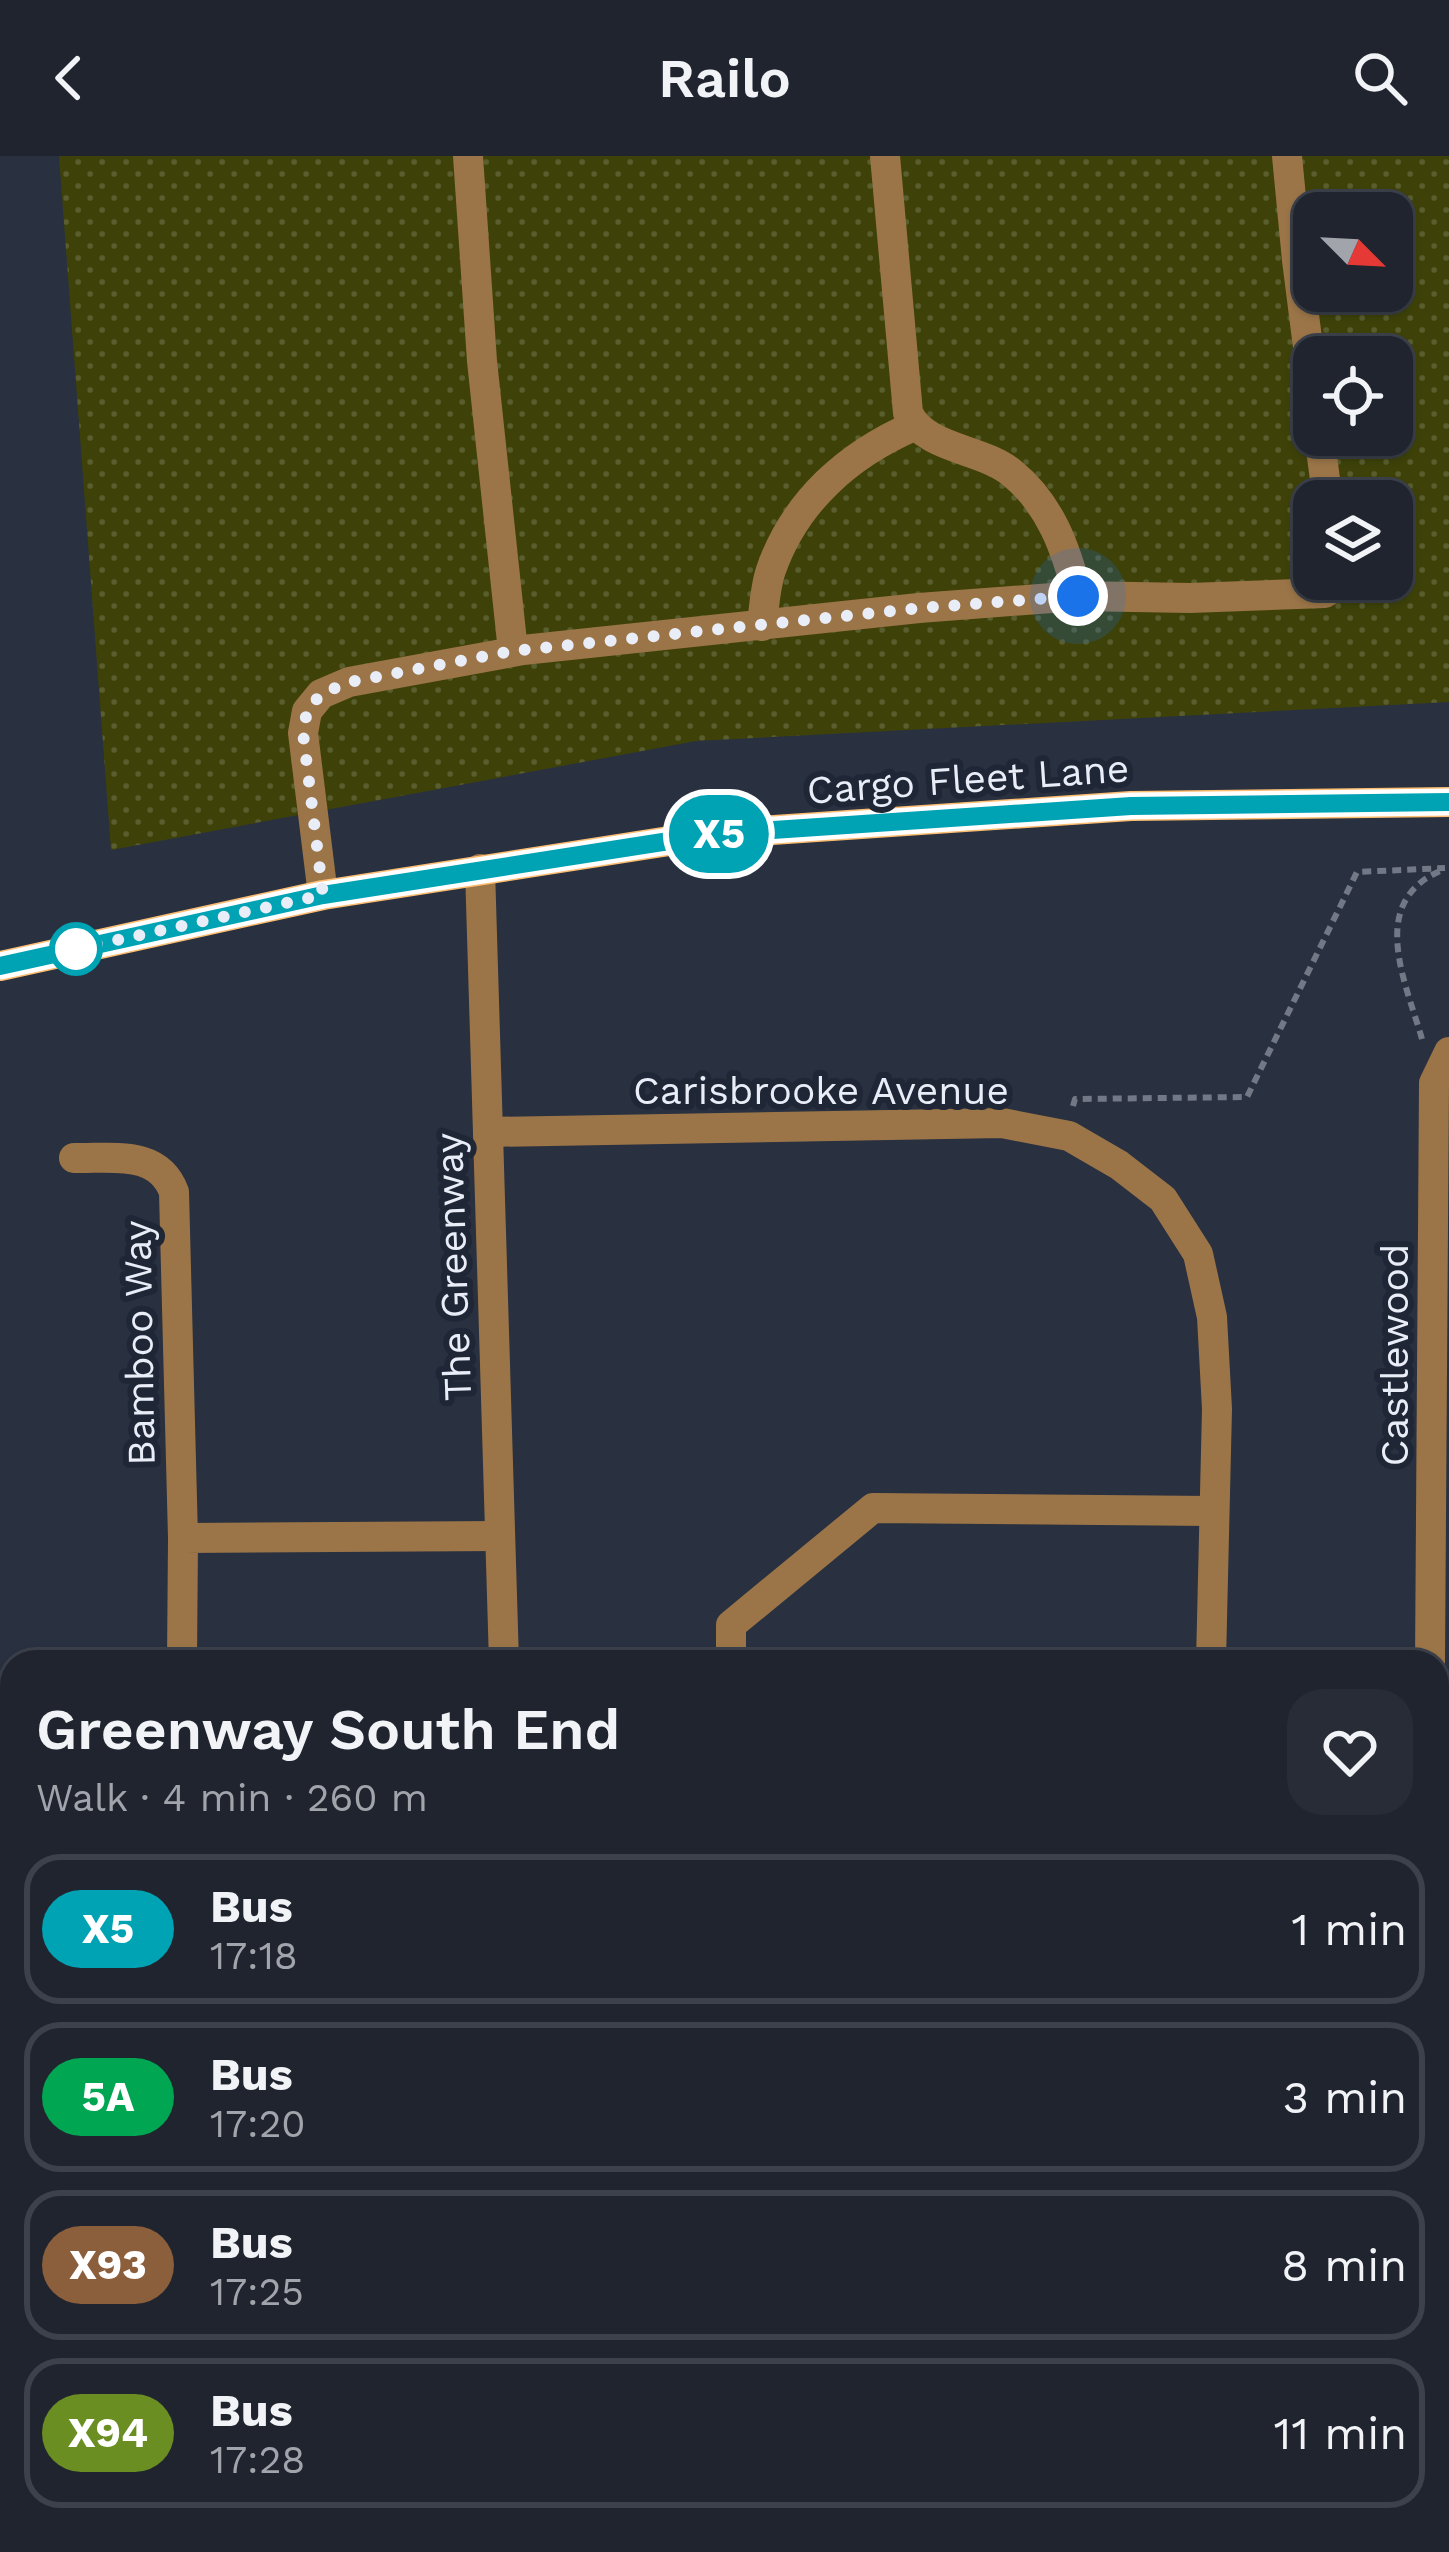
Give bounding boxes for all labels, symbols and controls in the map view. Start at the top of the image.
icon: back [36,45,102,111]
icon: search [1347,45,1413,111]
text: Railo [658,47,791,110]
north arrow [1293,192,1413,312]
map controls [1293,192,1413,600]
button: locate [1293,336,1413,456]
button: layers [1293,480,1413,600]
your location [1048,566,1108,626]
street label: Cargo Fleet Lane [805,745,1131,813]
line badge: X5 [665,795,773,873]
text: X5 [693,809,745,858]
unlabelled marker [51,924,101,974]
street label: Carisbrooke Avenue [633,1068,1009,1113]
street label: The Greenway [426,1132,480,1402]
street label: Bamboo Way [114,1220,164,1466]
street label: Castlewood [1372,1244,1417,1466]
button: heart [1287,1689,1413,1815]
text: Greenway South End [36,1696,620,1763]
text: Walk · 4 min · 260 m [36,1775,428,1820]
text: Bus [210,1880,293,1933]
text: 1 min [1291,1903,1407,1956]
text: X5 [82,1904,134,1953]
text: 17:18 [210,1933,298,1978]
text: Bus [210,2048,293,2101]
text: 3 min [1283,2071,1407,2124]
text: 5A [82,2072,134,2121]
text: 17:20 [210,2101,306,2146]
text: Bus [210,2216,293,2269]
text: 8 min [1281,2239,1407,2292]
text: X93 [69,2240,147,2289]
text: 17:25 [210,2269,304,2314]
text: Bus [210,2384,293,2437]
text: 11 min [1274,2407,1407,2460]
text: X94 [68,2408,148,2457]
text: 17:28 [210,2437,305,2482]

